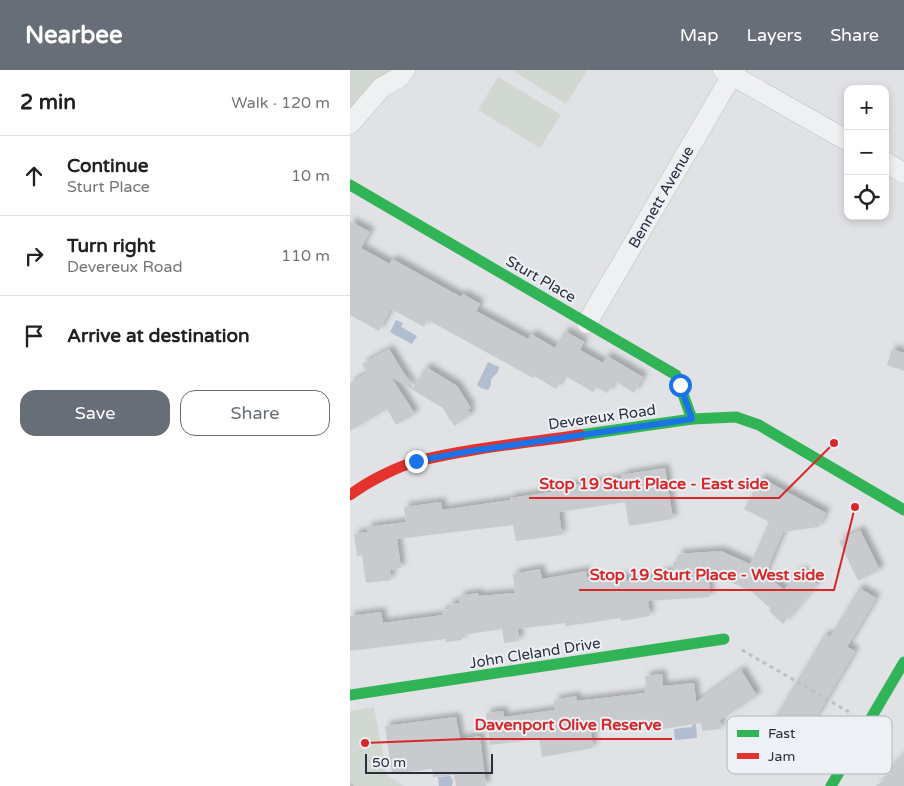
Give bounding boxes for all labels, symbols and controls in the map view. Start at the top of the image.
text: Nearbee [25,21,123,50]
text: Map [680,24,719,46]
text: Layers [747,24,802,46]
text: Share [830,24,879,46]
map controls [844,85,889,220]
button: + [844,85,889,130]
text: 2 min [20,90,76,115]
text: Walk · 120 m [231,93,330,113]
button: − [844,130,889,175]
street label: Bennett Avenue [625,143,697,251]
text: Continue [67,155,149,177]
icon: ahead [20,162,48,190]
text: 10 m [291,166,330,186]
button: locate [844,175,889,220]
text: Sturt Place [67,177,150,197]
text: Turn right [67,235,155,257]
icon: right [20,242,48,270]
text: 110 m [281,246,330,266]
street label: Sturt Place [503,252,579,306]
text: Devereux Road [67,257,183,277]
icon: arrive [20,322,48,350]
text: Arrive at destination [67,325,250,347]
route start [669,374,692,397]
button: Save [20,390,170,436]
button: Share [180,390,330,436]
street label: Devereux Road [547,401,657,433]
route end [405,450,428,473]
callout: Stop 19 Sturt Place - East side [529,467,779,498]
text: Stop 19 Sturt Place - East side [539,474,769,494]
callout: Stop 19 Sturt Place - West side [579,559,834,590]
text: Stop 19 Sturt Place - West side [590,565,824,585]
street label: John Cleland Drive [468,634,602,672]
callout: Davenport Olive Reserve [465,708,672,739]
text: Davenport Olive Reserve [474,715,662,735]
legend [727,716,892,774]
text: Fast [768,725,796,742]
text: Jam [768,748,795,765]
scale bar [365,751,492,774]
text: 50 m [372,754,406,771]

